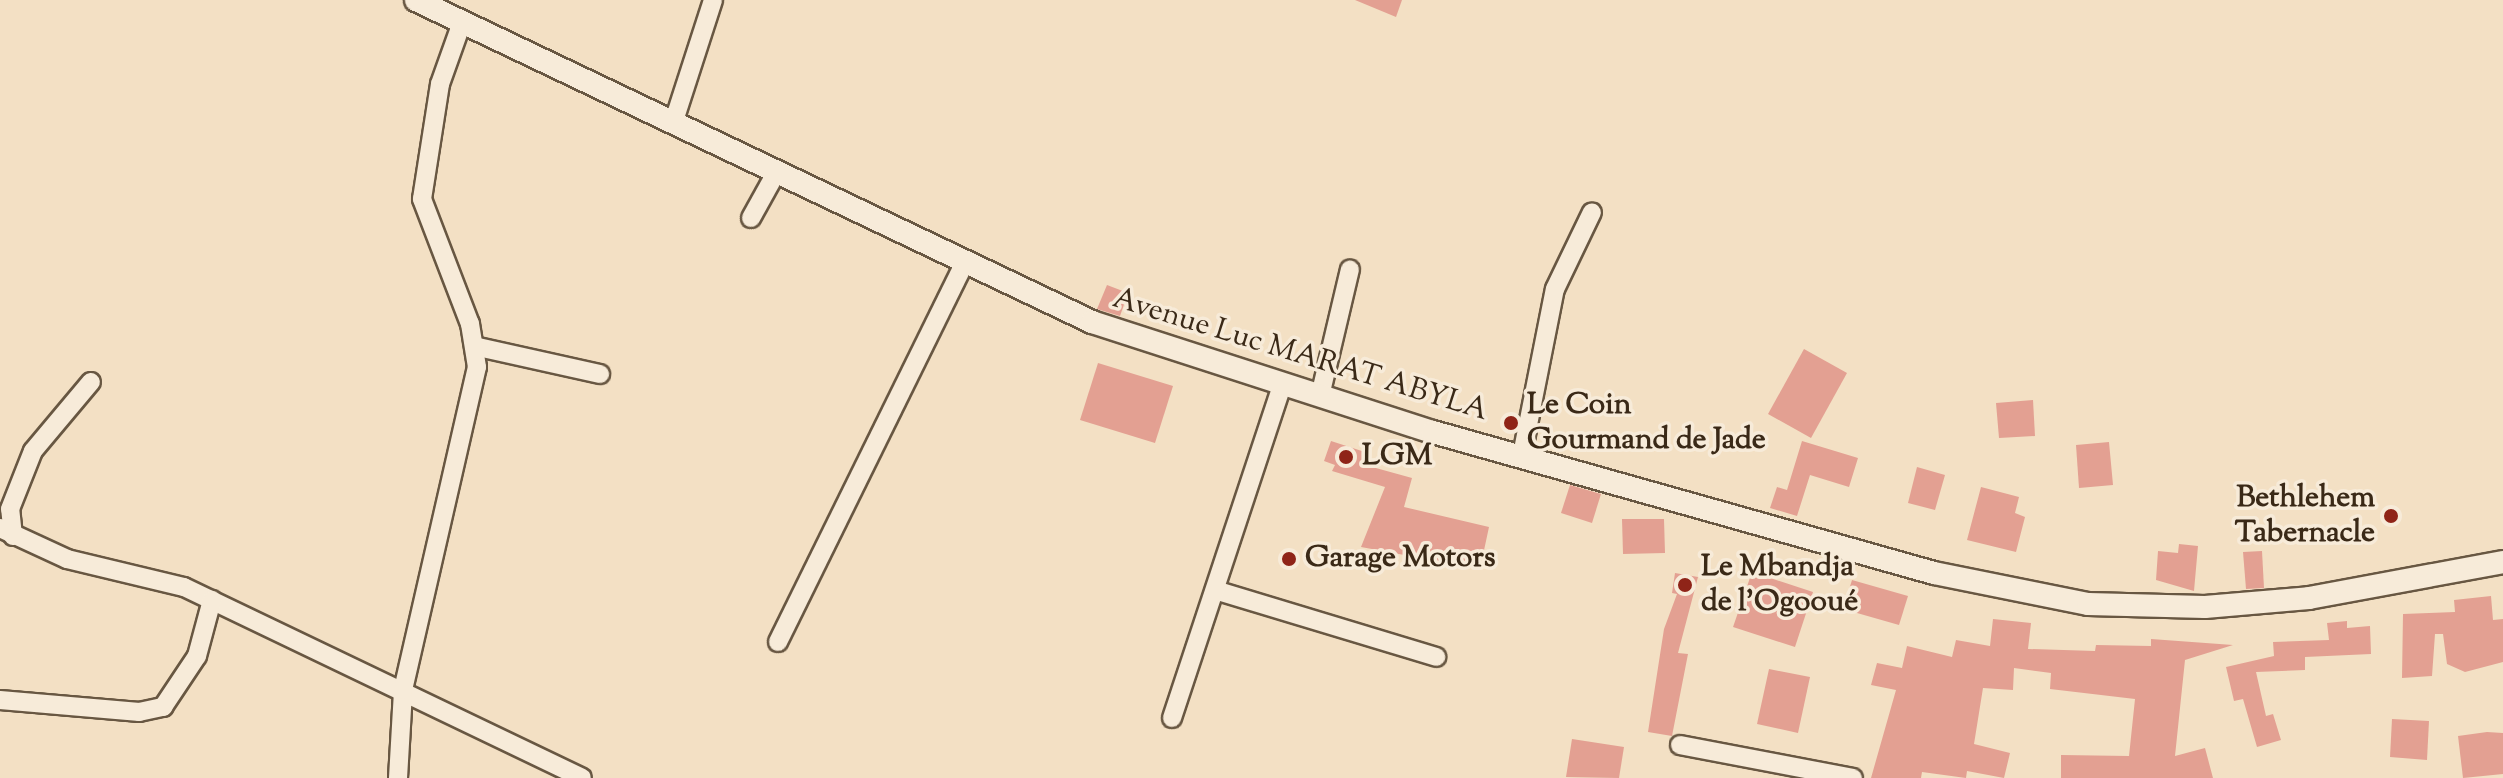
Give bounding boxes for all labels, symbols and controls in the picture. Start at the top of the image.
street label: Avenue Luc MARAT ABYLA [1108,282,1492,430]
place label: Le Coin Gourmand de Jade [1527,388,1766,458]
marker: Le Coin Gourmand de Jade [1502,414,1520,432]
place label: LGM [1362,439,1432,475]
marker: LGM [1337,448,1355,466]
place label: Bethlehem Tabernacle [2235,481,2375,552]
marker: Bethlehem Tabernacle [2382,507,2400,525]
place label: Garage Motors [1305,541,1496,577]
marker: Garage Motors [1280,550,1298,568]
place label: Le Mbandja de l'Ogooué [1701,550,1858,620]
marker: Le Mbandja de l'Ogooué [1676,576,1694,594]

